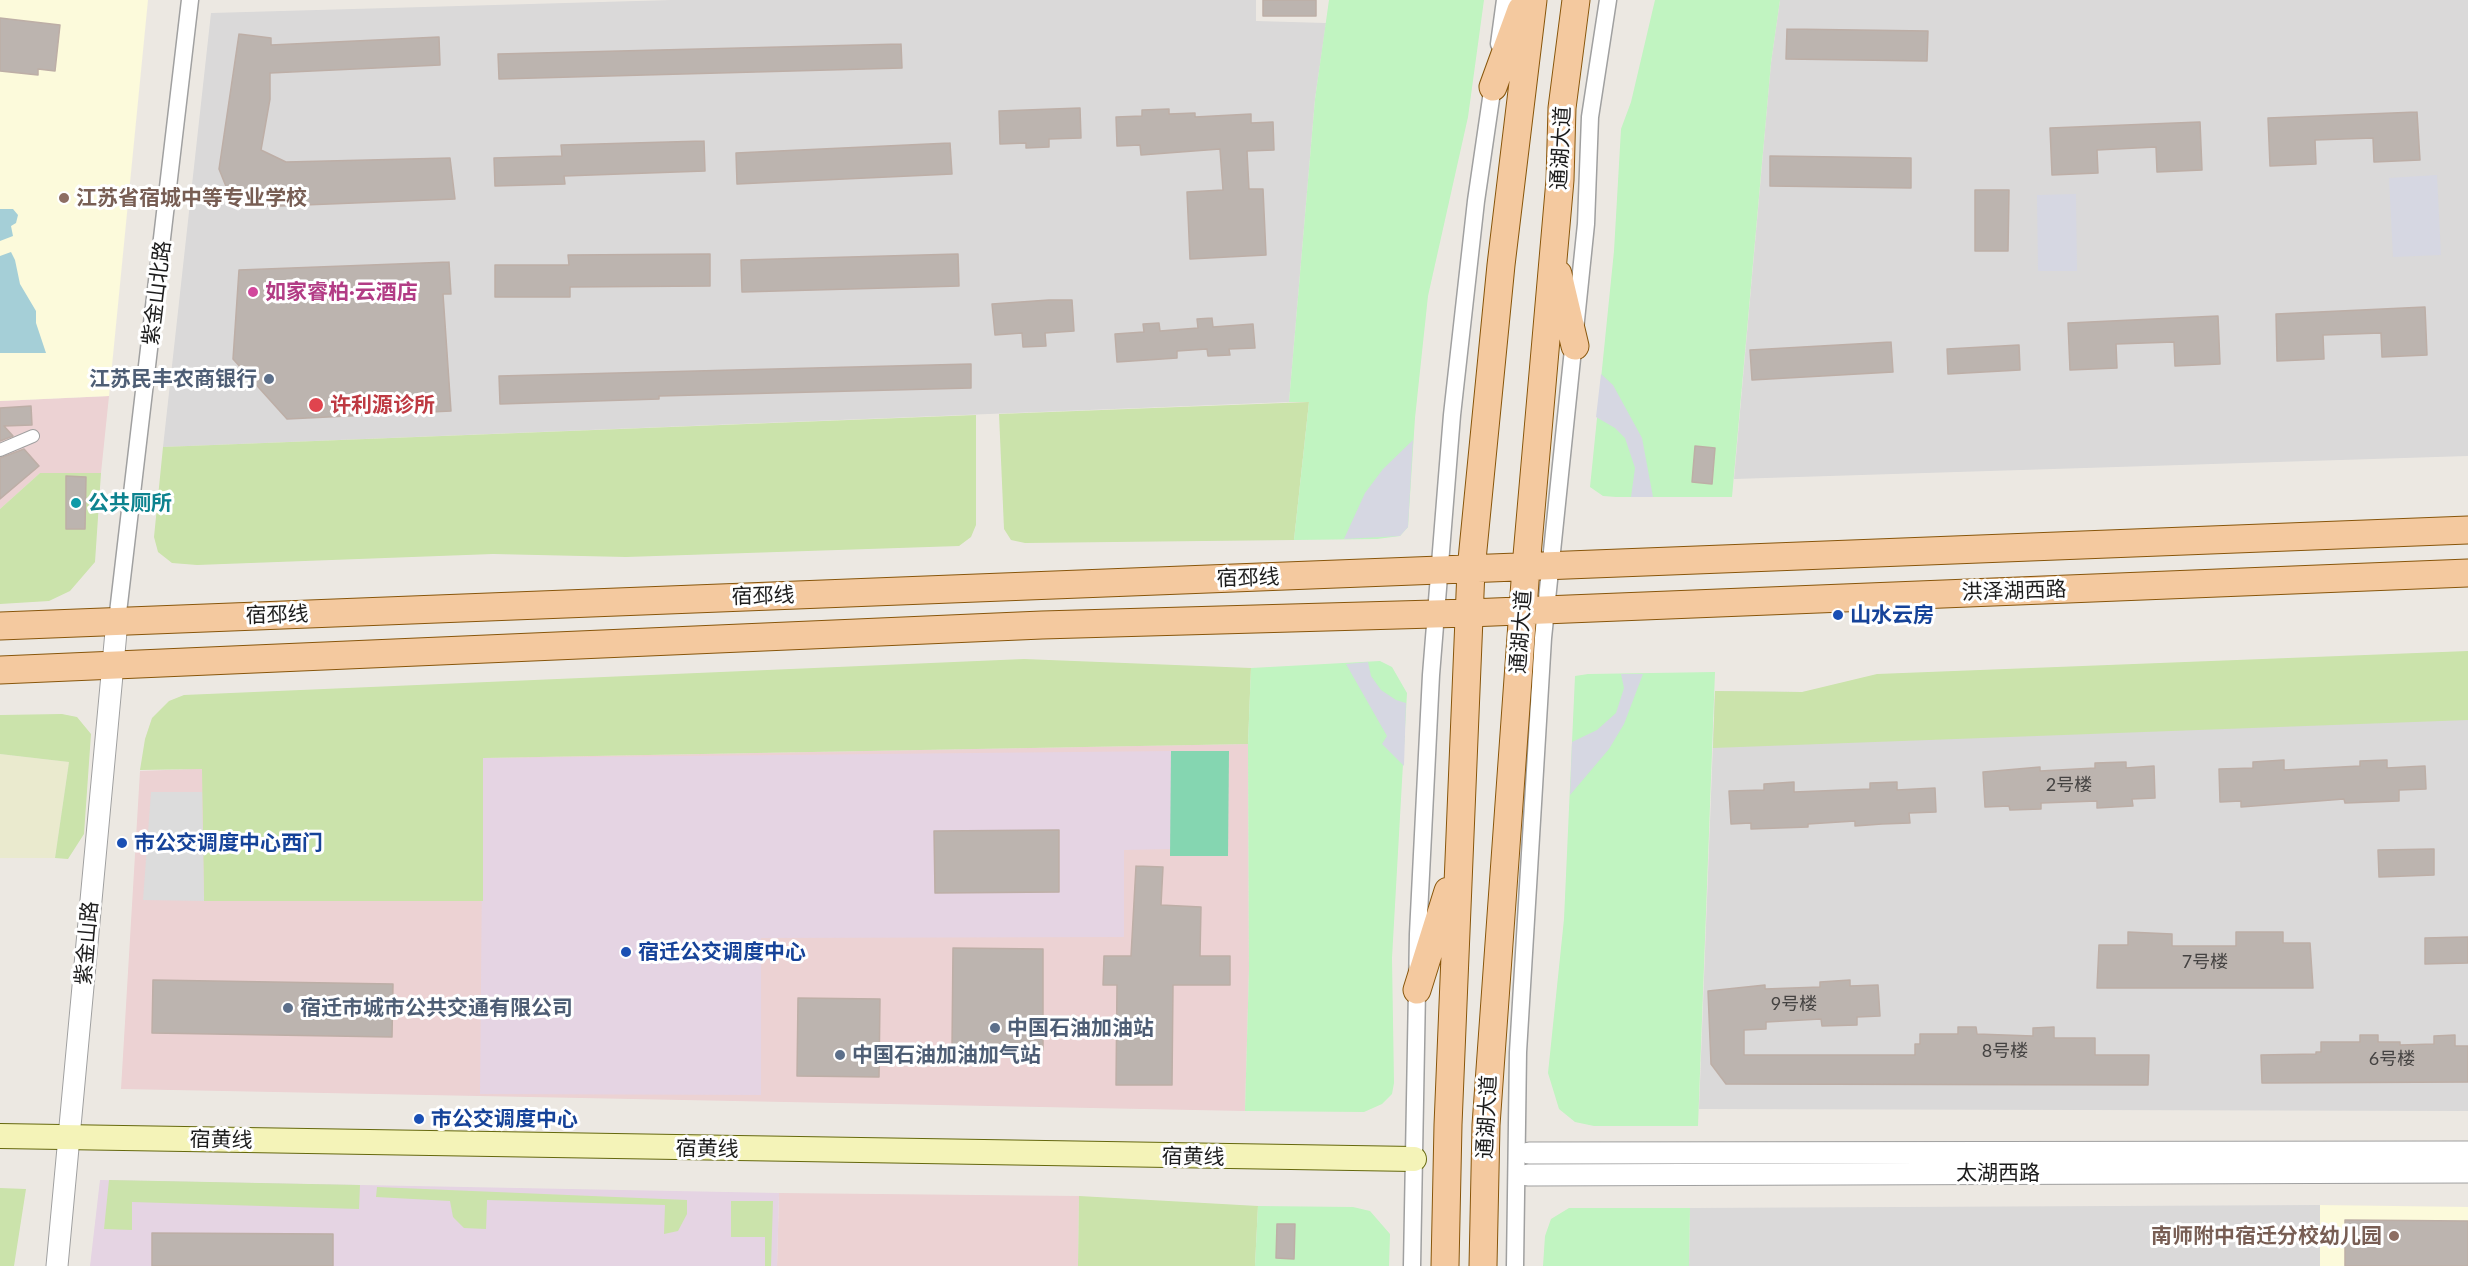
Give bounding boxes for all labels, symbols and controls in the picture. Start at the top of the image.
street label: 通湖大道 [1546,105,1576,191]
place label: 江苏省宿城中等专业学校 [76,185,307,211]
marker: 江苏省宿城中等专业学校 [57,191,71,205]
street label: 紫金山北路 [138,239,176,347]
place label: 如家睿柏·云酒店 [265,279,418,305]
marker: 如家睿柏·云酒店 [246,285,260,299]
place label: 江苏民丰农商银行 [89,366,257,392]
marker: 江苏民丰农商银行 [262,372,276,386]
place label: 许利源诊所 [330,392,435,418]
marker: 许利源诊所 [307,396,325,414]
place label: 公共厕所 [88,490,172,516]
marker: 公共厕所 [69,496,83,510]
street label: 宿邳线 [1216,564,1280,592]
street label: 洪泽湖西路 [1961,577,2067,605]
street label: 宿邳线 [731,582,795,610]
street label: 通湖大道 [1506,589,1536,675]
street label: 宿邳线 [245,601,309,629]
place label: 山水云房 [1850,602,1934,628]
marker: 山水云房 [1831,608,1845,622]
house number: 2号楼 [2046,774,2092,796]
place label: 市公交调度中心西门 [134,830,323,856]
marker: 市公交调度中心西门 [115,836,129,850]
street label: 紫金山路 [71,900,103,986]
place label: 宿迁公交调度中心 [638,939,806,965]
marker: 宿迁公交调度中心 [619,945,633,959]
house number: 7号楼 [2182,951,2228,973]
house number: 9号楼 [1771,993,1817,1015]
place label: 宿迁市城市公共交通有限公司 [300,995,573,1021]
marker: 宿迁市城市公共交通有限公司 [281,1001,295,1015]
place label: 中国石油加油站 [1007,1015,1154,1041]
marker: 中国石油加油站 [988,1021,1002,1035]
house number: 8号楼 [1982,1040,2028,1062]
place label: 中国石油加油加气站 [852,1042,1041,1068]
marker: 中国石油加油加气站 [833,1048,847,1062]
house number: 6号楼 [2369,1048,2415,1070]
street label: 通湖大道 [1472,1074,1502,1160]
place label: 市公交调度中心 [431,1106,578,1132]
marker: 市公交调度中心 [412,1112,426,1126]
street label: 宿黄线 [189,1127,253,1153]
street label: 宿黄线 [675,1136,739,1162]
street label: 宿黄线 [1161,1144,1225,1170]
street label: 太湖西路 [1956,1160,2040,1186]
place label: 南师附中宿迁分校幼儿园 [2151,1223,2382,1249]
marker: 南师附中宿迁分校幼儿园 [2387,1229,2401,1243]

